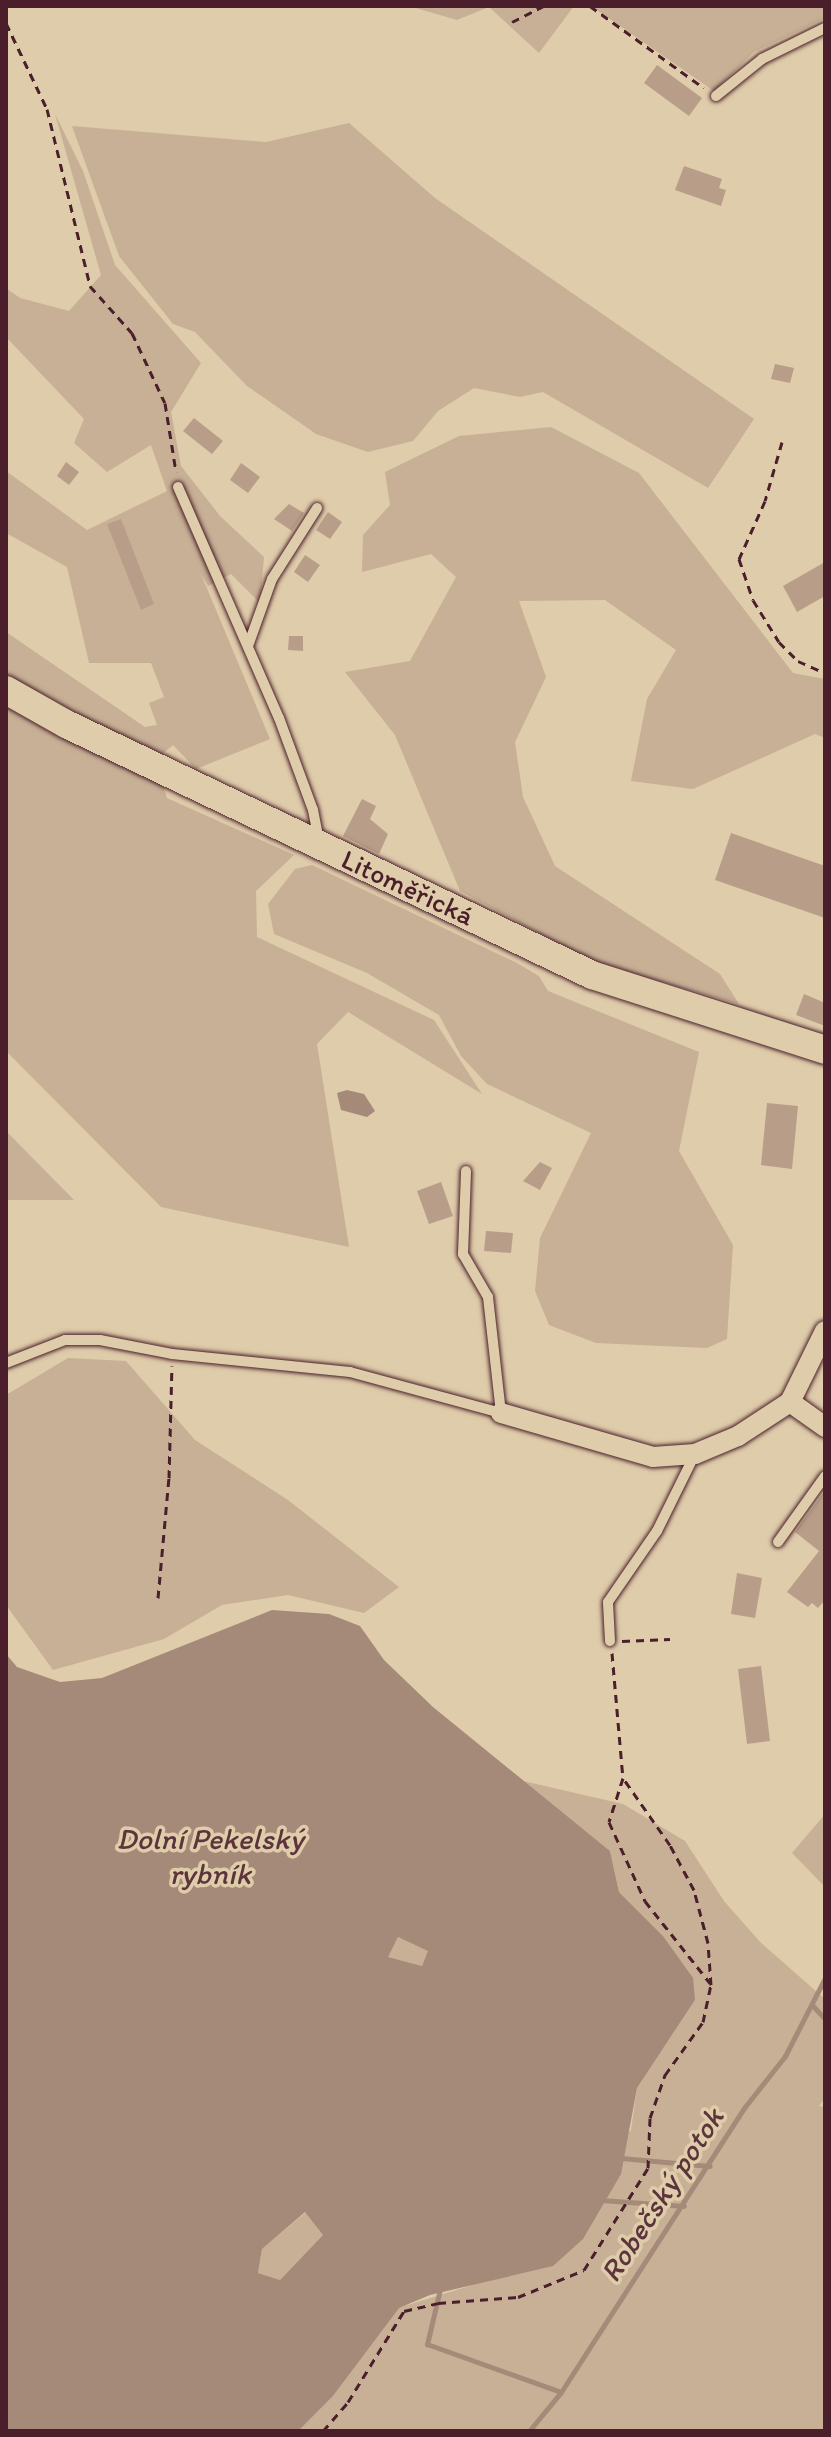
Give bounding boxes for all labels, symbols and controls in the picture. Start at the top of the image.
street label: Litoměřická [336,842,480,932]
water label: Dolní Pekelský rybník [117,1821,303,1892]
water label: Robečský potok [592,2101,732,2289]

